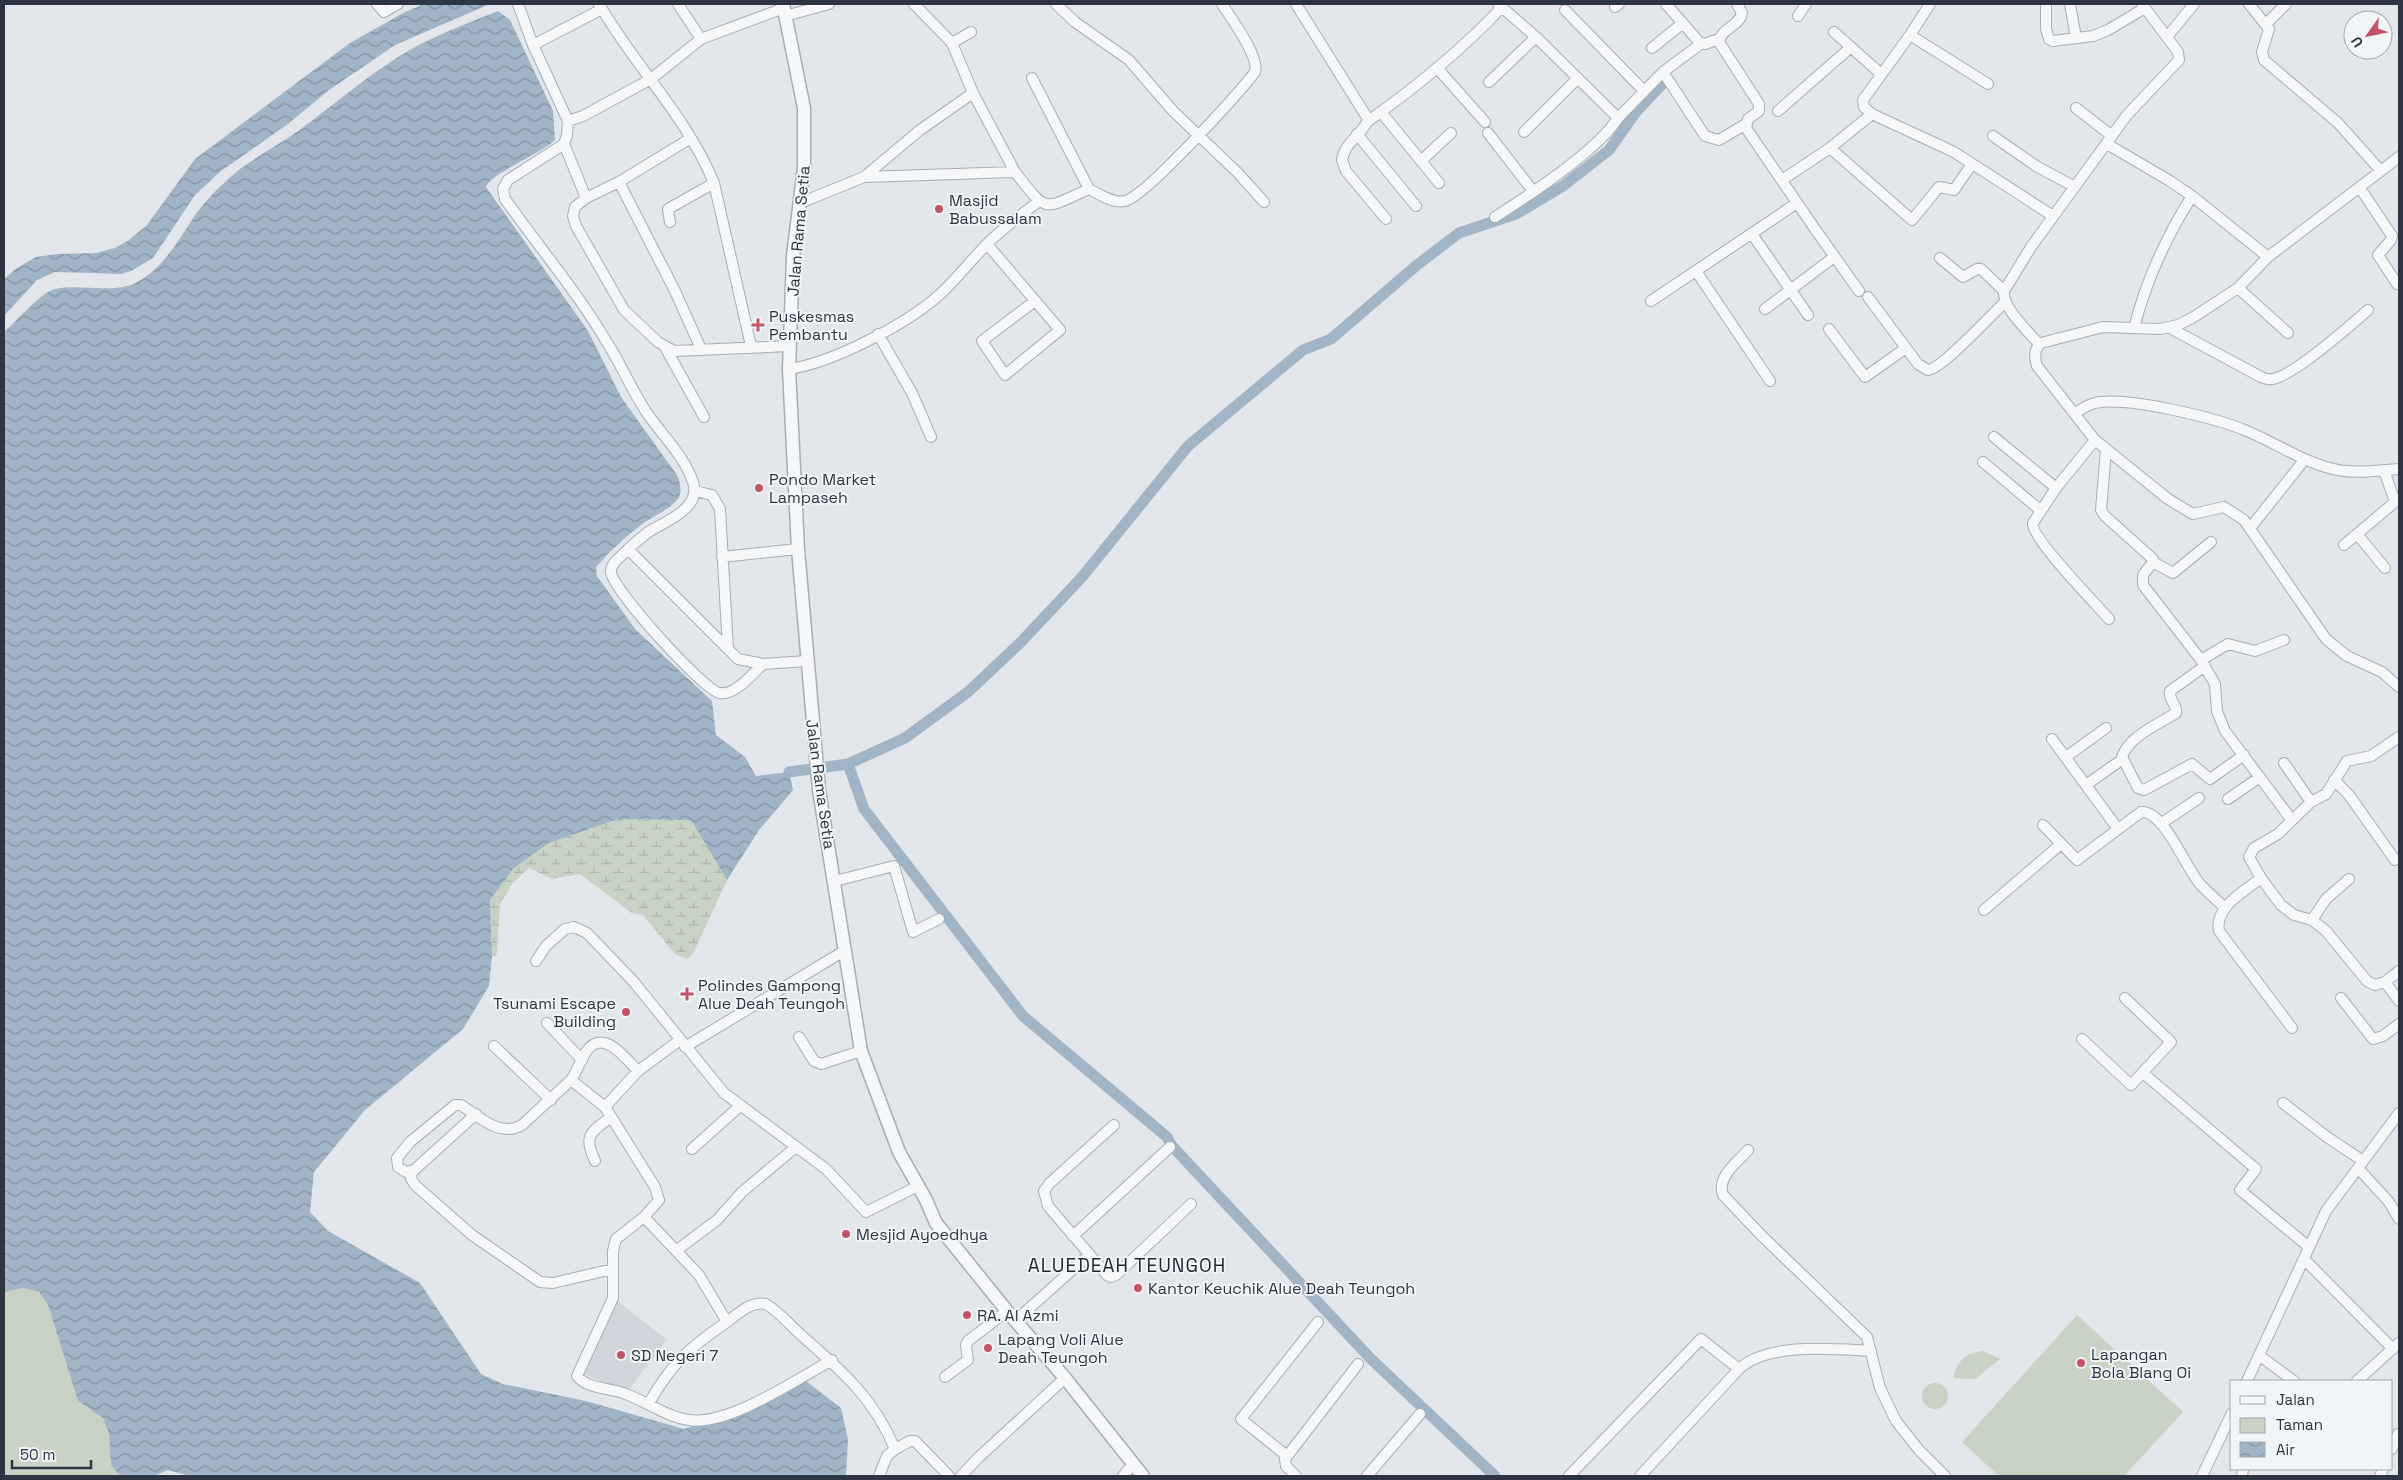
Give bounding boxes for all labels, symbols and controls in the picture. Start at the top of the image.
north arrow [2343,10,2393,60]
text: U [2347,33,2367,51]
street label: Jalan Rama Setia [782,165,815,297]
place label: Masjid Babussalam [949,190,1042,229]
marker: Masjid Babussalam [933,203,945,215]
place label: Puskesmas Pembantu [769,306,854,345]
marker: Puskesmas Pembantu [751,318,765,332]
place label: Pondo Market Lampaseh [769,469,876,508]
marker: Pondo Market Lampaseh [753,482,765,494]
street label: Jalan Rama Setia [801,718,840,850]
place label: Polindes Gampong Alue Deah Teungoh [698,975,845,1014]
marker: Polindes Gampong Alue Deah Teungoh [680,987,694,1001]
place label: Tsunami Escape Building [493,993,616,1032]
marker: Tsunami Escape Building [620,1006,632,1018]
place label: Mesjid Ayoedhya [856,1224,988,1245]
marker: Mesjid Ayoedhya [840,1228,852,1240]
district label: ALUEDEAH TEUNGOH [1028,1253,1226,1278]
place label: Kantor Keuchik Alue Deah Teungoh [1148,1278,1415,1299]
marker: Kantor Keuchik Alue Deah Teungoh [1132,1282,1144,1294]
place label: RA. Al Azmi [977,1305,1059,1326]
marker: RA. Al Azmi [961,1309,973,1321]
place label: Lapang Voli Alue Deah Teungoh [998,1329,1124,1368]
marker: Lapang Voli Alue Deah Teungoh [982,1342,994,1354]
place label: Lapangan Bola Blang Oi [2091,1344,2191,1383]
place label: SD Negeri 7 [631,1345,718,1366]
marker: SD Negeri 7 [615,1349,627,1361]
marker: Lapangan Bola Blang Oi [2075,1357,2087,1369]
legend [2230,1380,2393,1470]
text: Jalan [2276,1390,2315,1409]
text: Taman [2276,1415,2323,1434]
scale bar [12,1438,91,1470]
text: Air [2276,1440,2295,1459]
text: 50 m [20,1445,55,1464]

